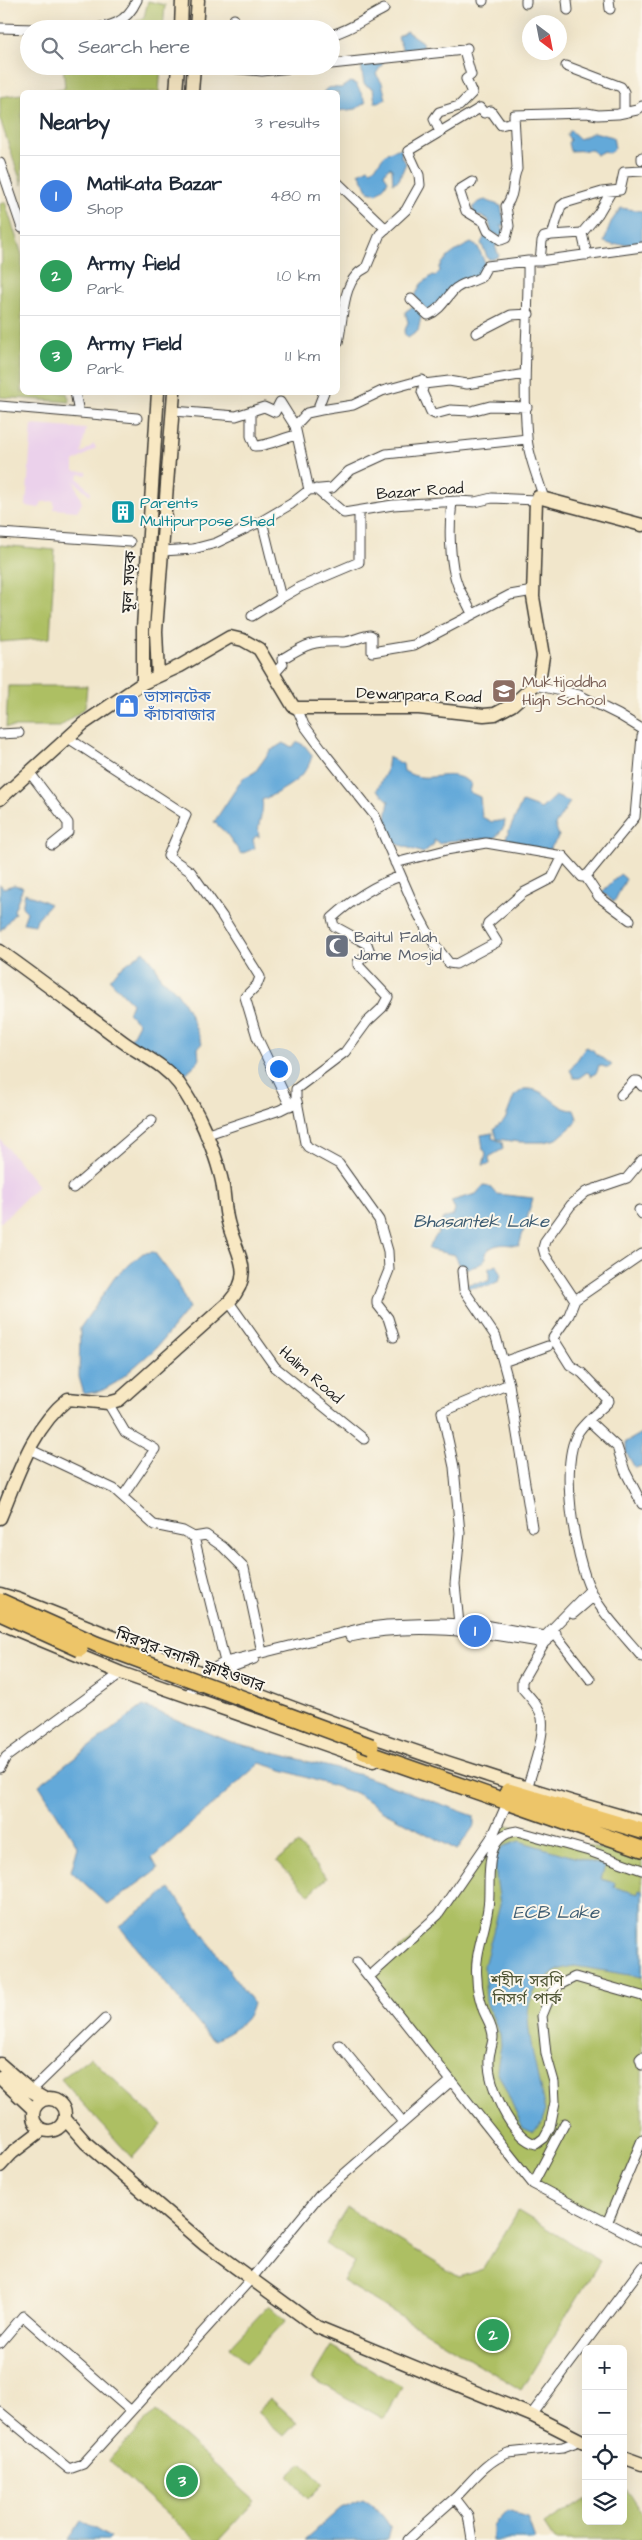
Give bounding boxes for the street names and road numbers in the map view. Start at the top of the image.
street label: Bazar Road [376,477,464,505]
street label: মূল সড়ক [116,549,142,615]
street label: Dewanpara Road [356,682,482,708]
street label: Halim Road [274,1341,348,1409]
street label: মিরপুর-বনানী ফ্লাইওভার [112,1623,268,1697]

